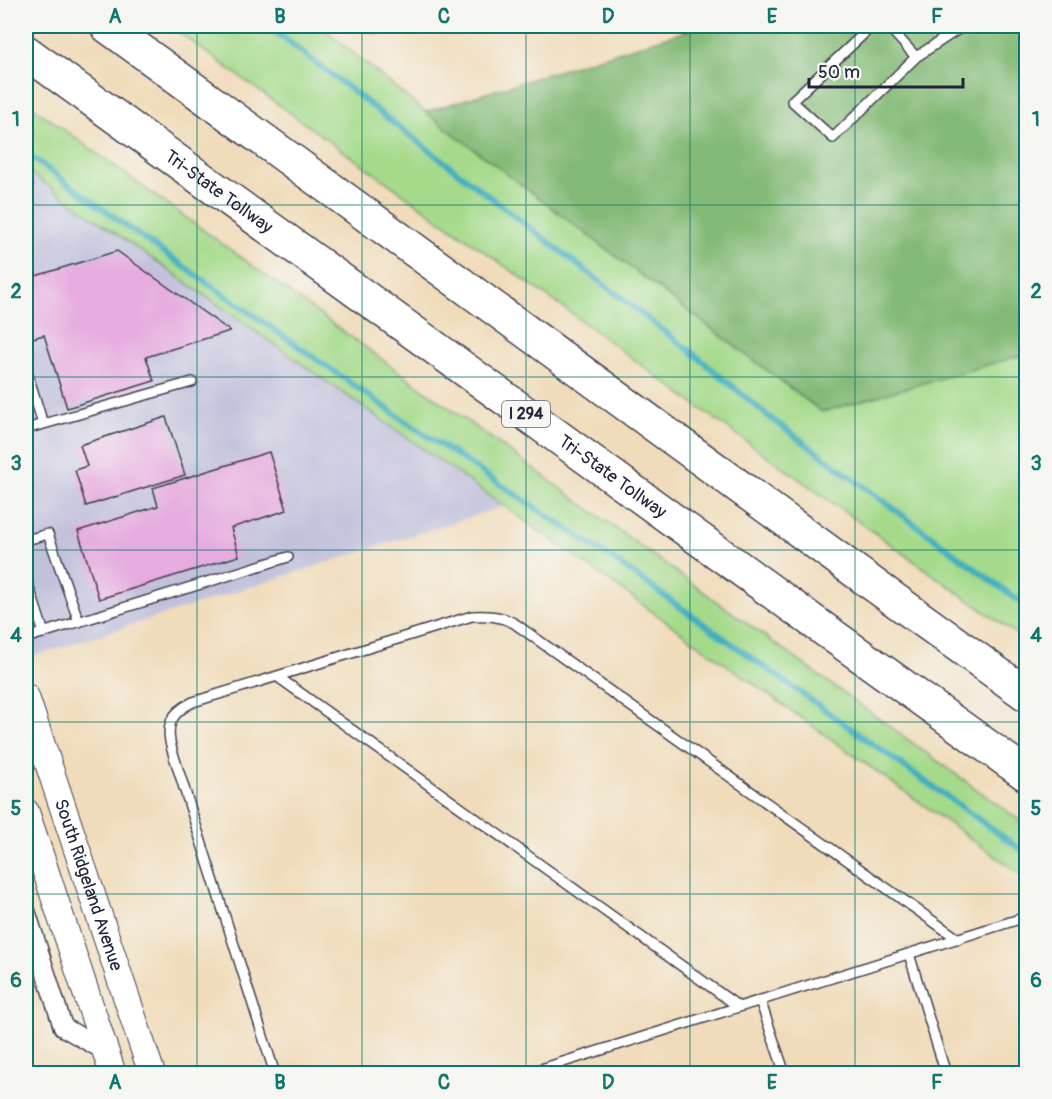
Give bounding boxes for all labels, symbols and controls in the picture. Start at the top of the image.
text: A [109,4,122,29]
text: B [274,4,286,29]
text: C [438,4,450,29]
text: D [602,4,615,29]
text: E [767,4,778,29]
text: F [931,4,943,29]
scale bar [809,51,964,89]
text: 50 m [818,61,860,84]
text: 1 [12,107,20,132]
text: 1 [1032,107,1040,132]
street label: Tri-State Tollway [160,145,278,239]
text: 2 [10,279,22,304]
text: 2 [1030,279,1042,304]
road number: I 294 [502,401,550,427]
street label: Tri-State Tollway [554,429,671,523]
text: 3 [10,451,22,476]
text: 3 [1030,451,1042,476]
text: 4 [10,623,22,648]
text: 4 [1030,623,1042,648]
text: 5 [11,796,22,821]
street label: South Ridgeland Avenue [49,796,128,974]
text: 5 [1031,796,1042,821]
text: 6 [10,968,22,993]
text: 6 [1030,968,1042,993]
text: A [109,1070,122,1095]
text: B [274,1070,286,1095]
text: C [438,1070,450,1095]
text: D [602,1070,615,1095]
text: E [767,1070,778,1095]
text: F [931,1070,943,1095]

